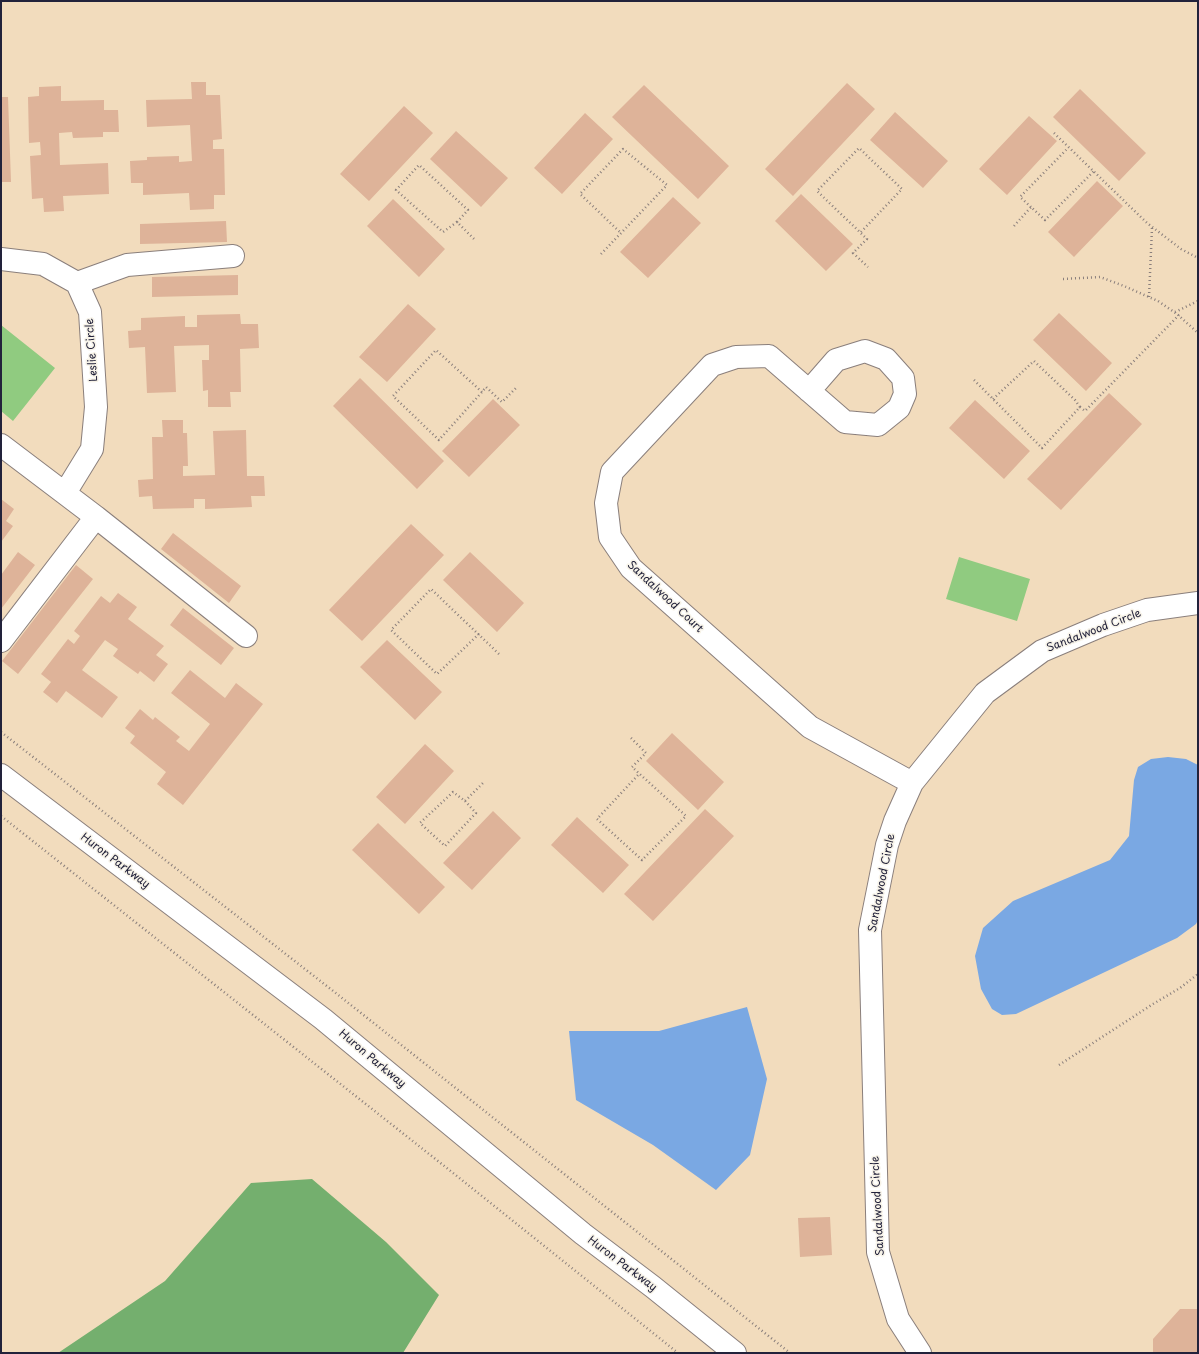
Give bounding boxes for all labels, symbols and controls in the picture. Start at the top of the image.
street label: Leslie Circle [83,318,101,382]
street label: Sandalwood Court [624,558,706,636]
street label: Sandalwood Circle [1045,607,1143,655]
street label: Huron Parkway [78,831,152,891]
street label: Sandalwood Circle [866,833,898,933]
street label: Huron Parkway [336,1027,408,1091]
street label: Sandalwood Circle [869,1156,887,1256]
street label: Huron Parkway [585,1234,659,1294]

